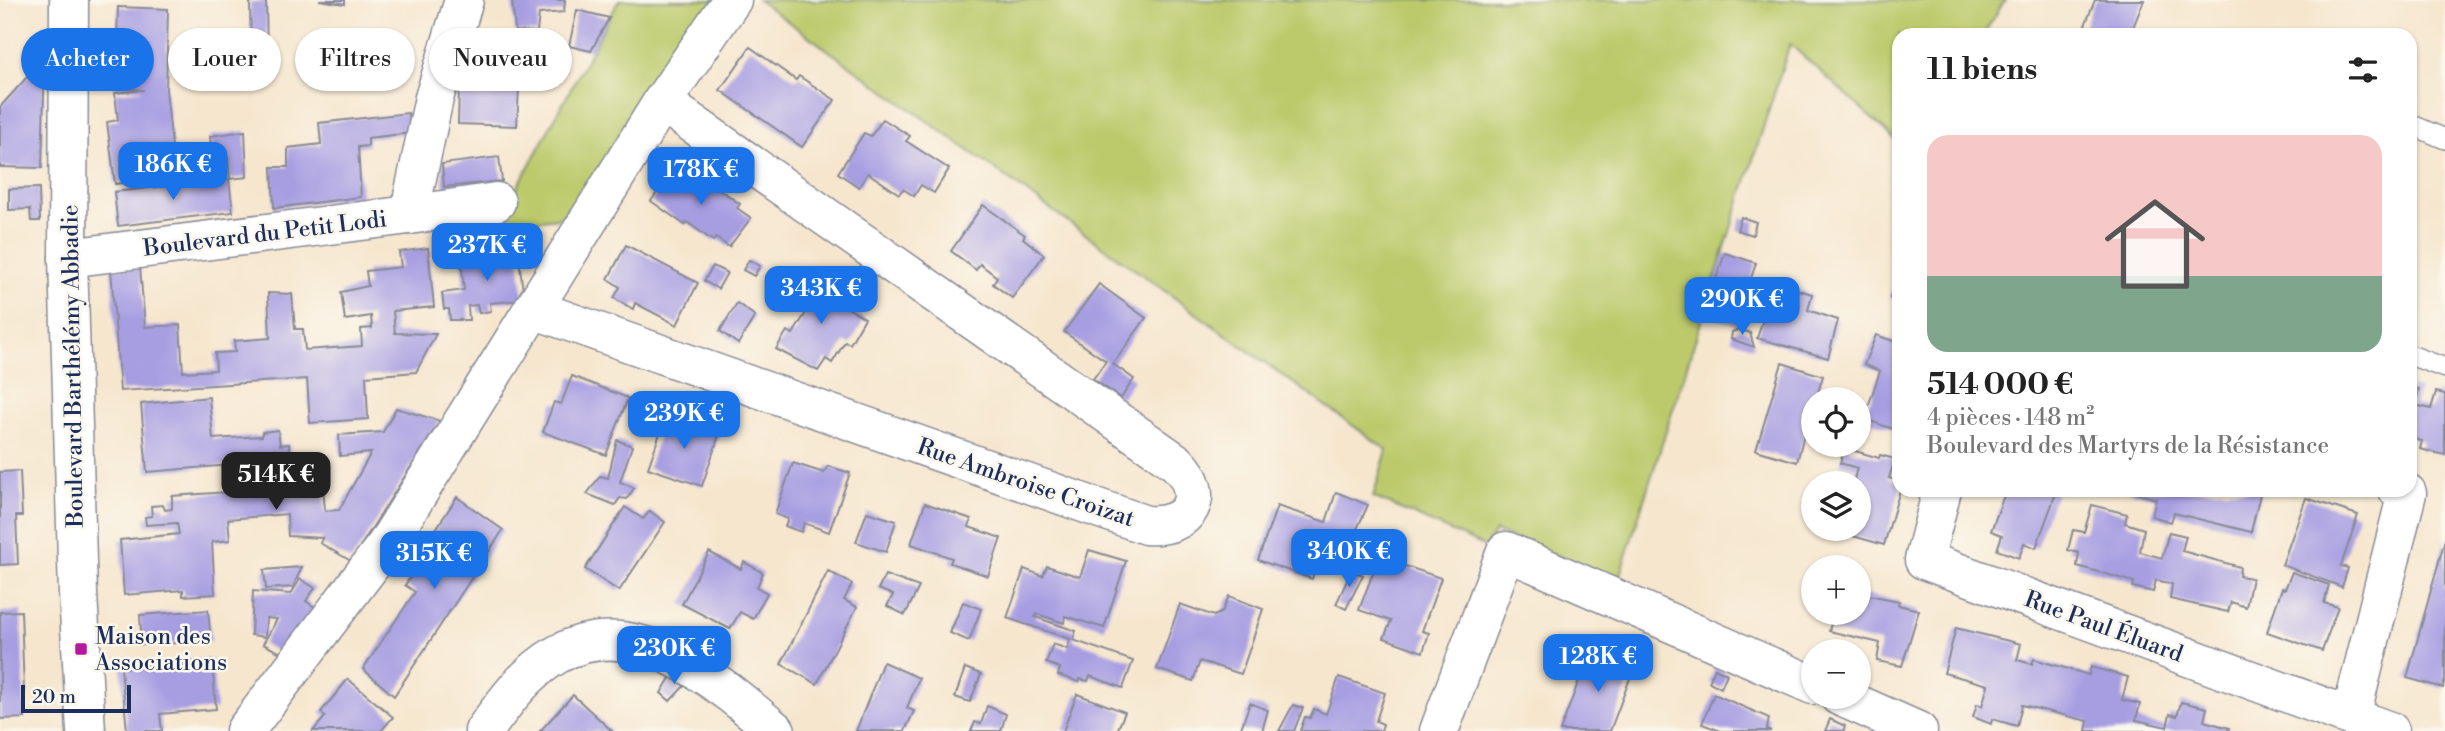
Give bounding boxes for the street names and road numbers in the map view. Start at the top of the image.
street label: Boulevard Barthélémy Abbadie [56,204,90,529]
street label: Boulevard du Petit Lodi [141,205,388,263]
street label: Rue Ambroise Croizat [913,433,1138,533]
street label: Rue Paul Éluard [2021,583,2187,669]

